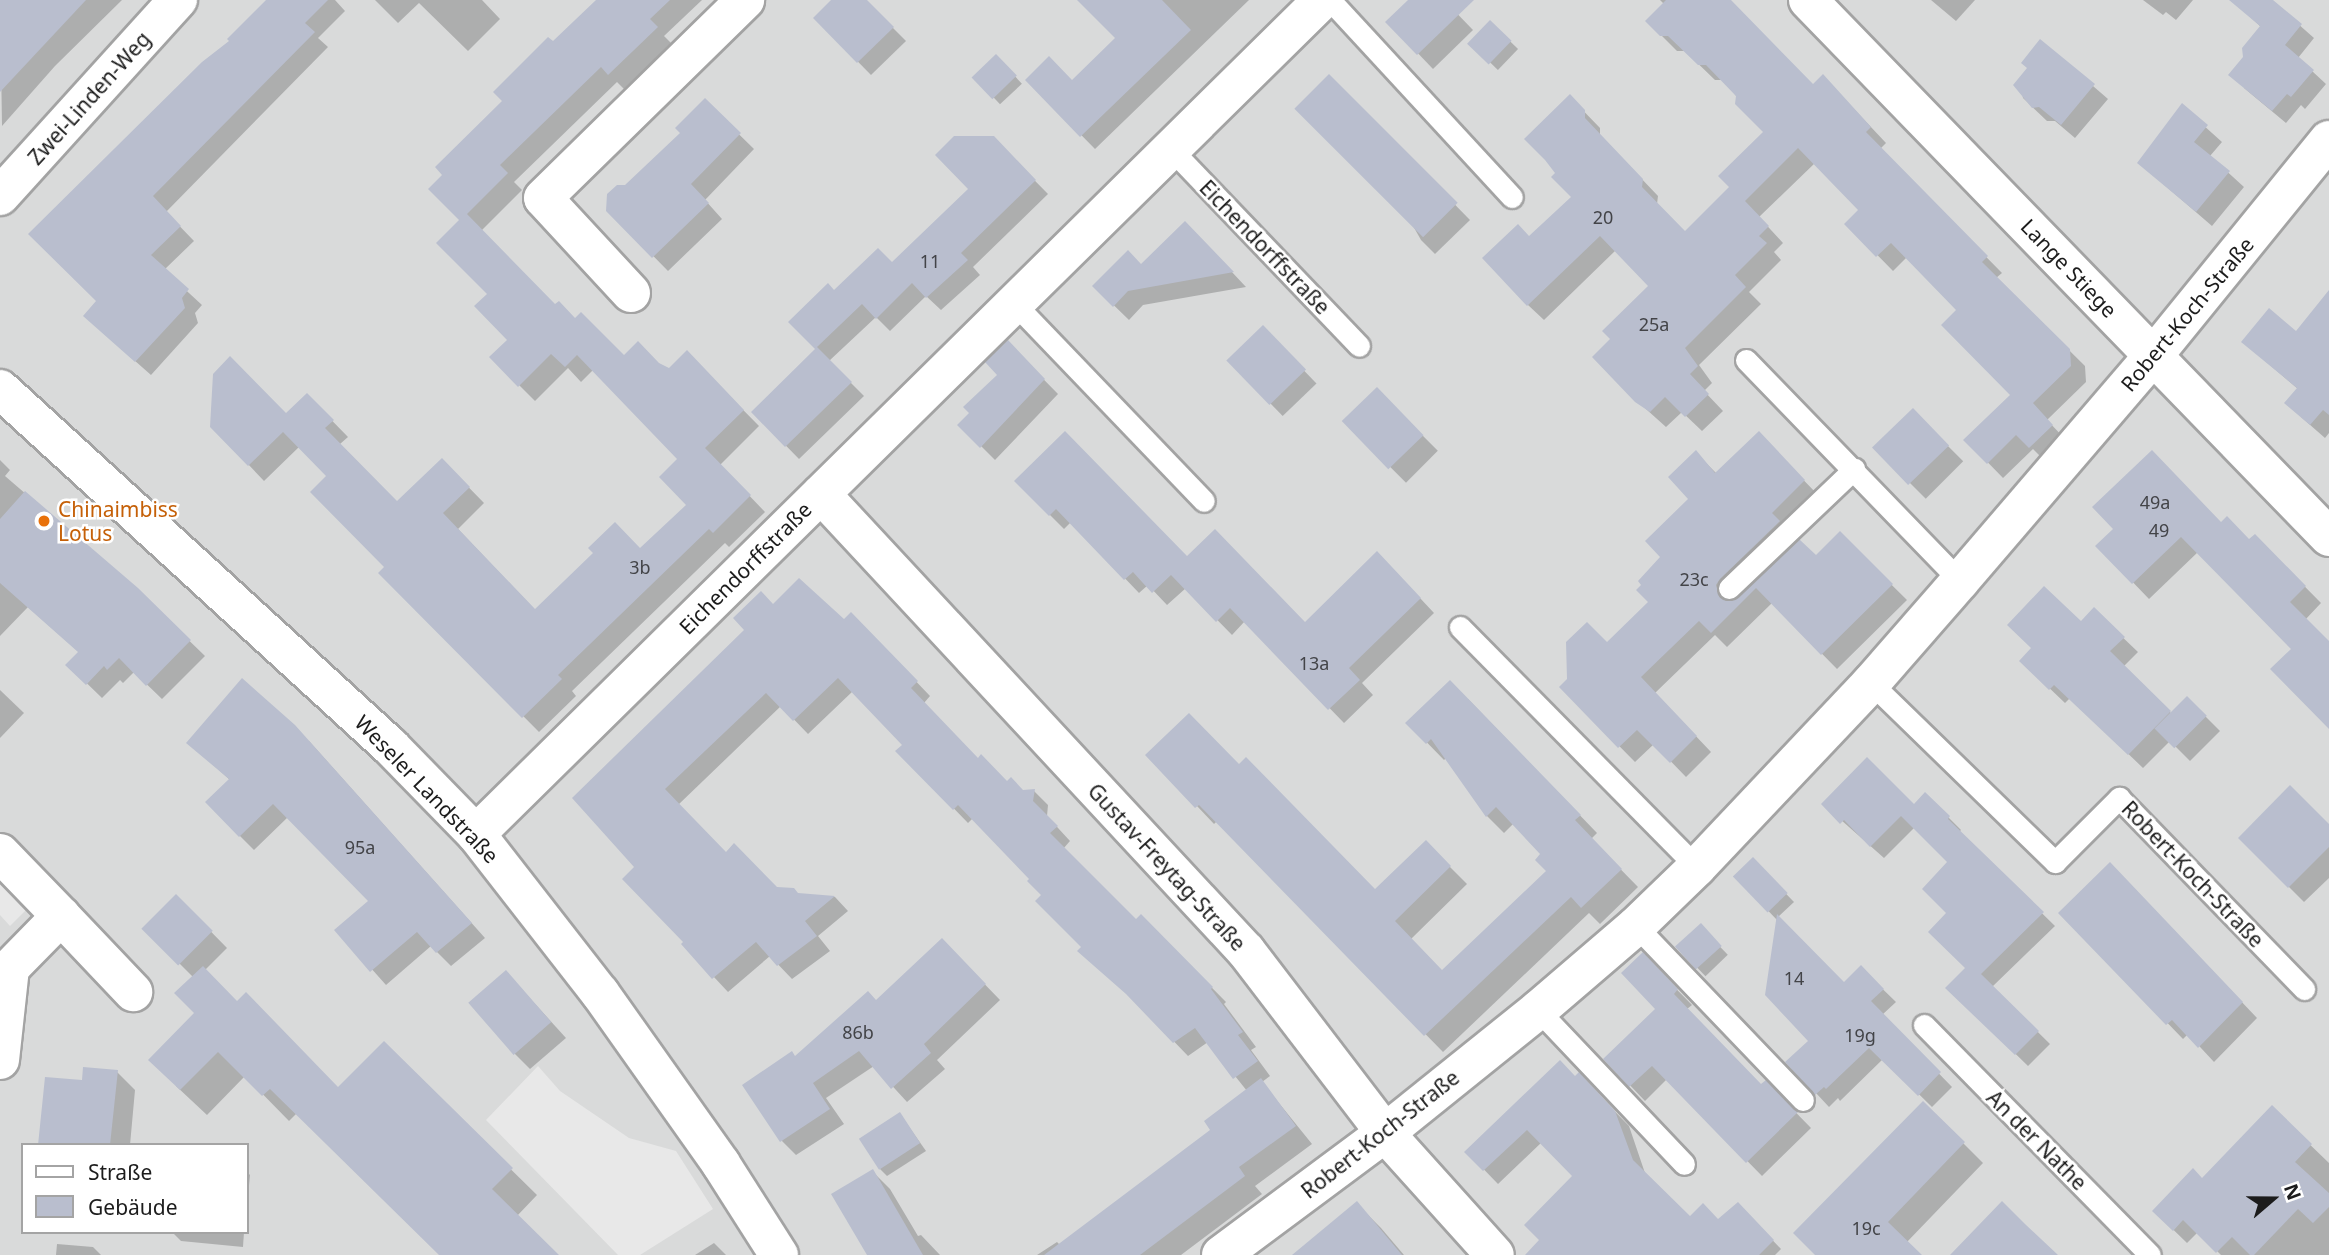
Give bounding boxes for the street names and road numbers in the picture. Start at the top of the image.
street label: Zwei-Linden-Weg [23,26,155,170]
street label: Eichendorffstraße [1195,175,1335,319]
street label: Lange Stiege [2016,214,2122,322]
street label: Robert-Koch-Straße [2115,232,2259,396]
street label: Eichendorffstraße [674,497,816,639]
street label: Weseler Landstraße [350,710,504,868]
street label: Gustav-Freytag-Straße [1083,778,1251,956]
street label: Robert-Koch-Straße [2117,796,2269,952]
street label: Robert-Koch-Straße [1296,1065,1464,1203]
street label: An der Nathe [1982,1085,2092,1195]

